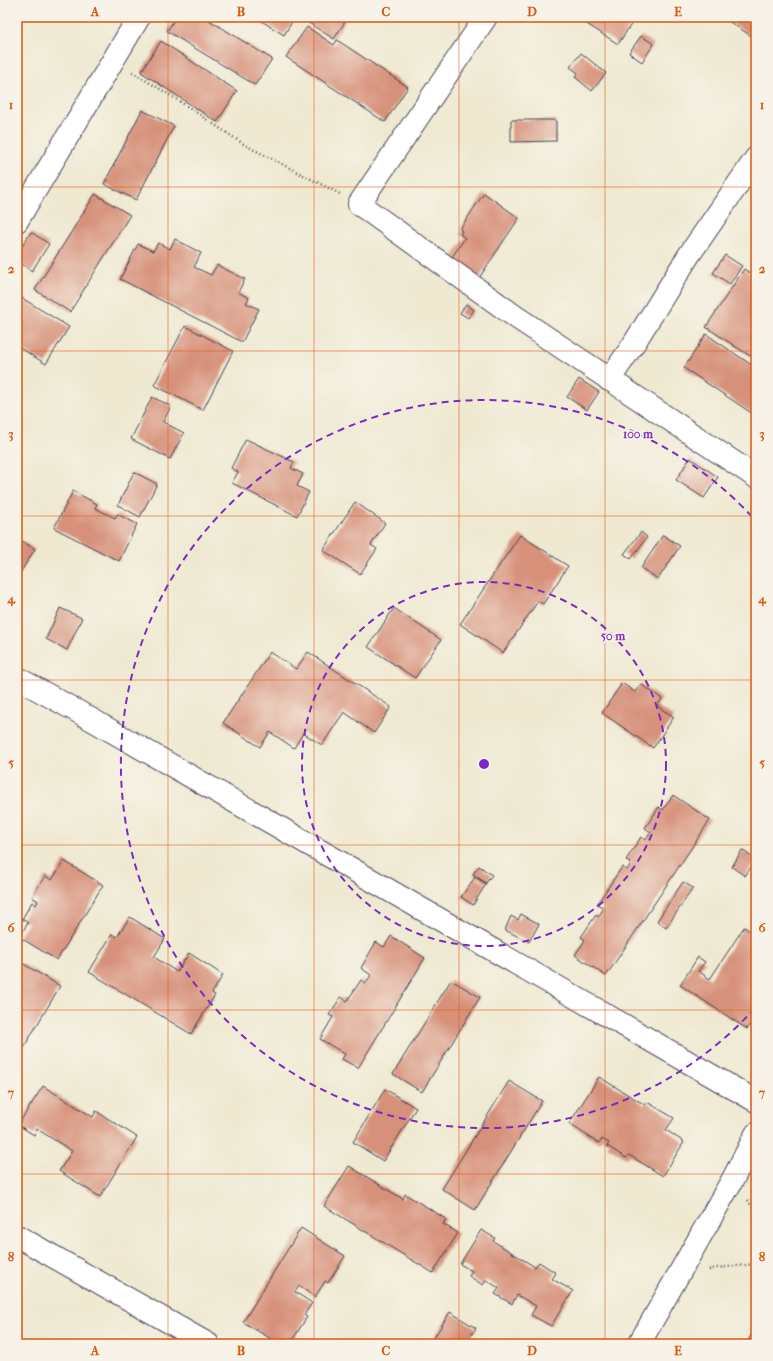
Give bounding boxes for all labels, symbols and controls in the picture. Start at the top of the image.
text: A [90,4,100,19]
text: B [237,4,246,19]
text: C [382,4,391,19]
text: D [527,4,537,19]
text: E [674,4,682,19]
text: 1 [9,97,14,112]
text: 1 [760,97,765,112]
text: 2 [8,261,15,276]
text: 2 [759,261,766,276]
text: 3 [8,426,14,442]
text: 3 [759,426,765,442]
text: 100 m [623,427,654,441]
text: 4 [6,591,16,607]
text: 4 [757,591,767,607]
text: 50 m [601,629,626,643]
text: 5 [8,755,14,770]
text: 5 [759,755,765,770]
centre of rings [477,757,491,771]
text: 6 [7,920,15,935]
text: 6 [758,920,766,935]
text: 7 [7,1085,15,1100]
text: 7 [758,1085,766,1100]
text: 8 [8,1249,15,1264]
text: 8 [759,1249,766,1264]
text: A [90,1343,100,1358]
text: B [237,1343,246,1358]
text: C [382,1343,391,1358]
text: D [527,1343,537,1358]
text: E [674,1343,682,1358]

